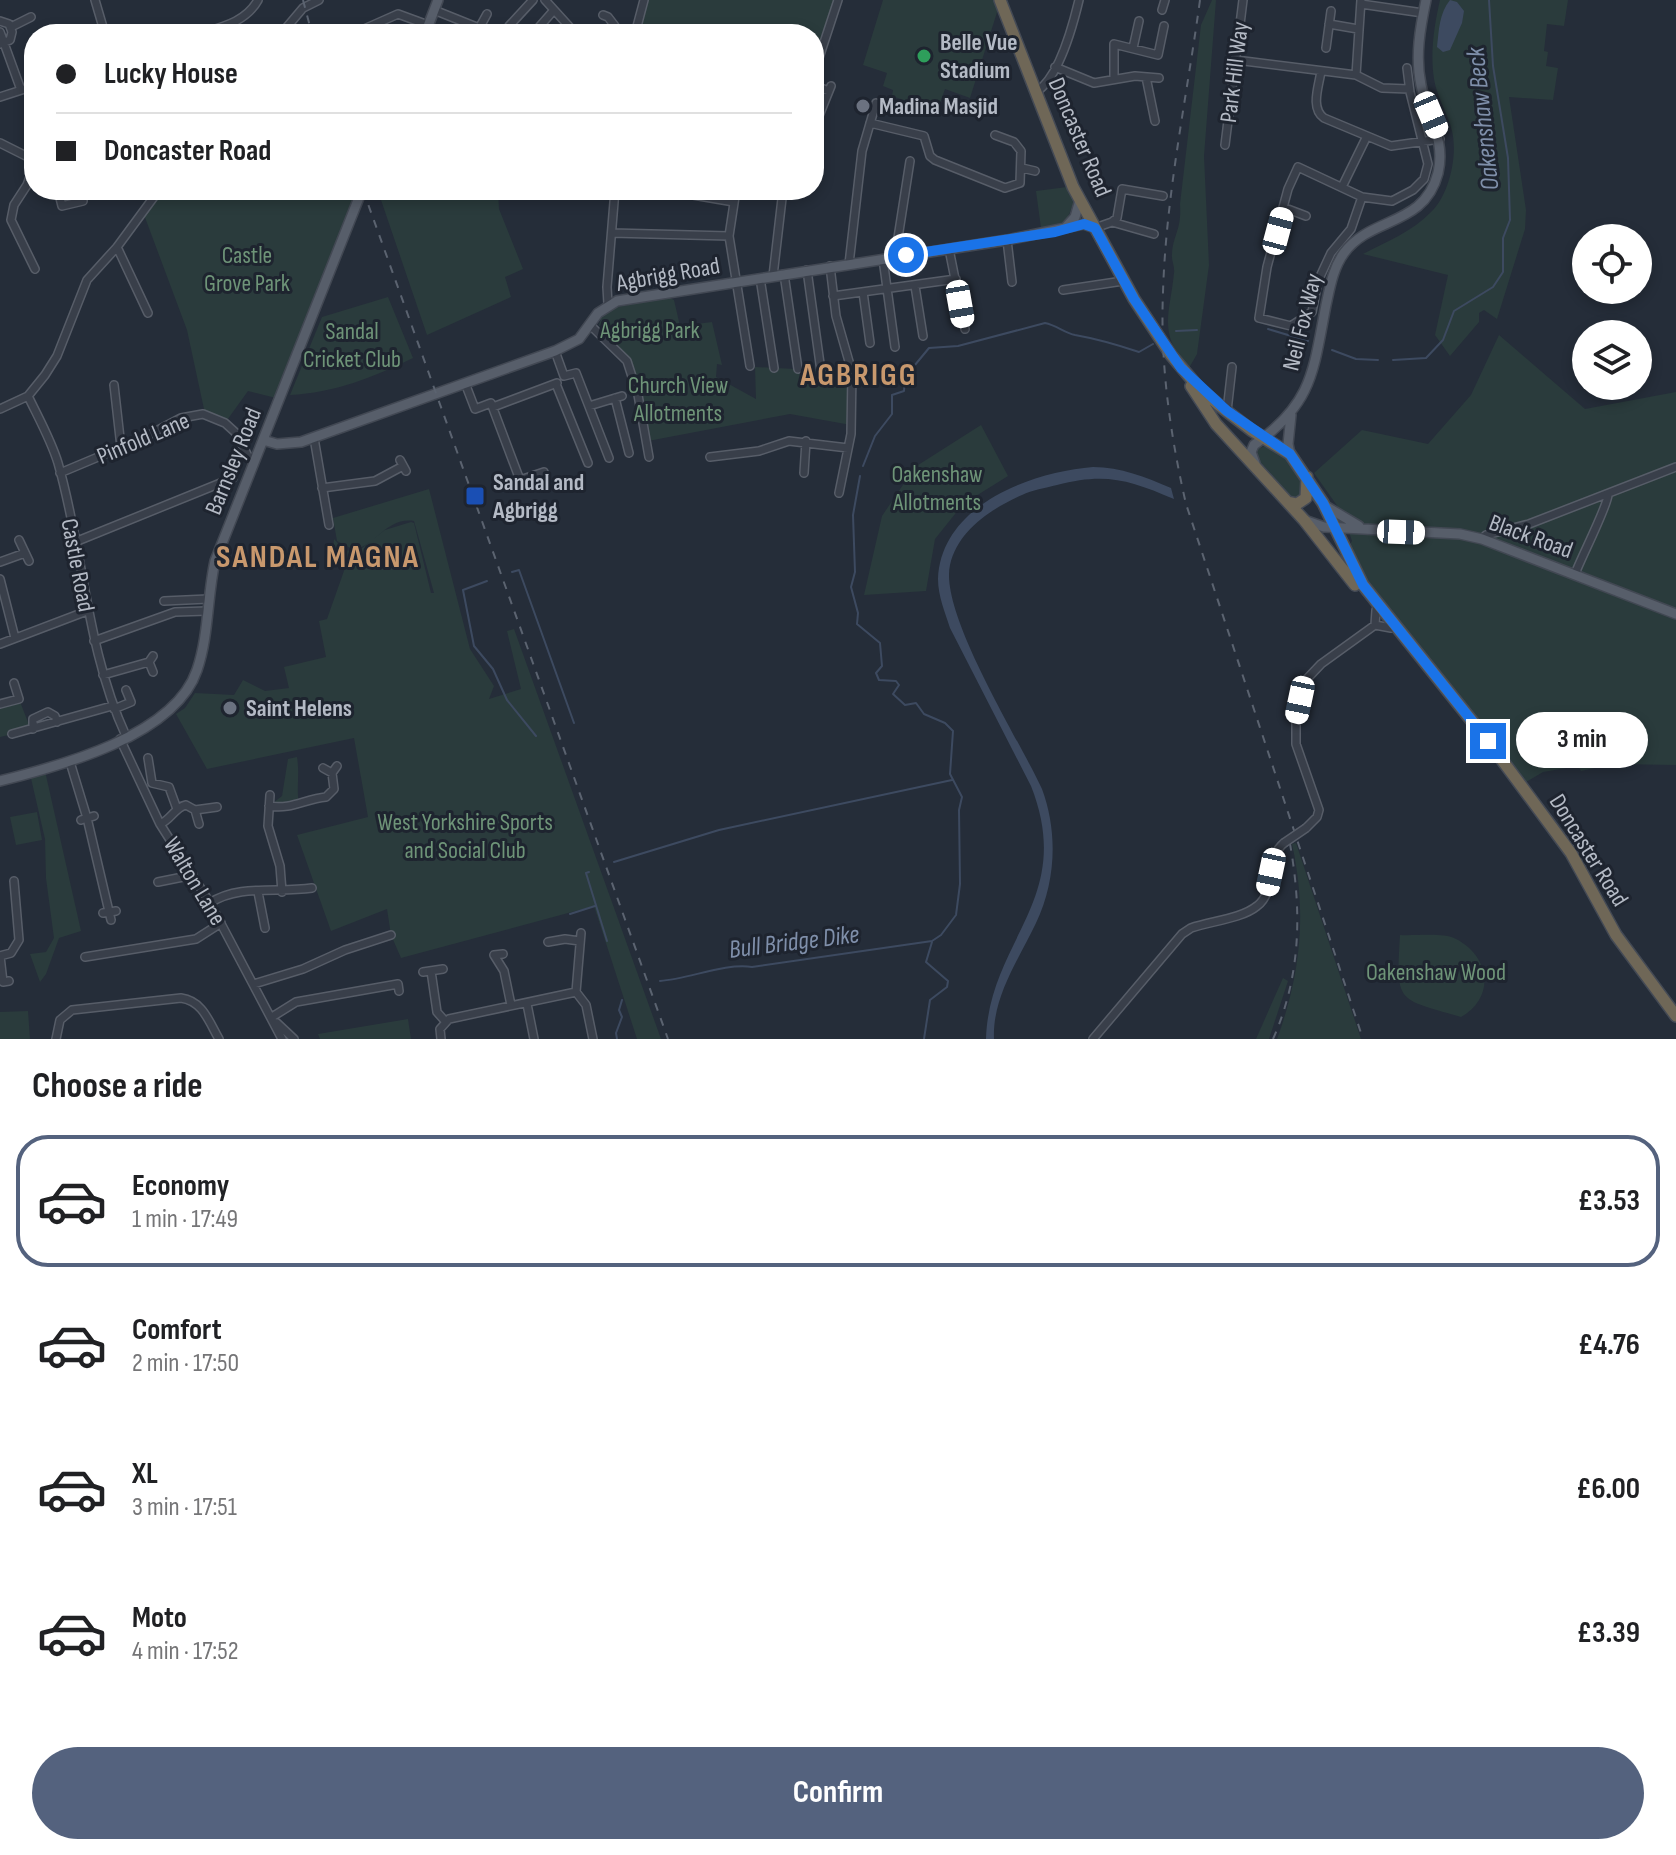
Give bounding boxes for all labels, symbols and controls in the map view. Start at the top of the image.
street label: Park Hill Way [1214,20,1255,124]
place label: Belle Vue Stadium [940,28,1017,85]
water label: Oakenshaw Beck [1460,44,1506,192]
marker: Belle Vue Stadium [915,47,933,65]
text: Lucky House [104,56,238,92]
street label: Doncaster Road [1041,73,1118,201]
car [1411,88,1451,142]
place label: Madina Masjid [879,92,998,121]
marker: Madina Masjid [854,97,872,115]
text: Doncaster Road [104,133,271,169]
car [1260,205,1296,257]
map controls [1572,224,1652,400]
button: locate [1572,224,1652,304]
route start [888,237,924,273]
park label: Castle Grove Park [204,241,290,298]
street label: Agbrigg Road [613,251,722,298]
street label: Neil Fox Way [1276,270,1329,374]
car [944,278,976,330]
park label: Agbrigg Park [599,316,700,345]
park label: Sandal Cricket Club [303,317,401,374]
button: layers [1572,320,1652,400]
district label: AGBRIGG [799,356,918,395]
park label: Church View Allotments [628,371,728,428]
street label: Barnsley Road [199,403,268,519]
street label: Pinfold Lane [93,406,194,471]
park label: Oakenshaw Allotments [891,460,983,517]
place label: Sandal and Agbrigg [492,468,584,525]
marker: Sandal and Agbrigg [464,485,486,507]
street label: Black Road [1485,508,1577,565]
street label: Castle Road [54,516,101,614]
car [1377,519,1425,545]
district label: SANDAL MAGNA [216,538,420,577]
car [1283,674,1317,726]
place label: Saint Helens [246,694,352,723]
marker: Saint Helens [221,699,239,717]
callout: 3 min [1516,713,1648,769]
route end [1470,723,1506,759]
text: 3 min [1557,724,1607,755]
street label: Doncaster Road [1543,789,1634,912]
park label: West Yorkshire Sports and Social Club [377,808,553,865]
street label: Walton Lane [157,832,232,931]
car [1254,846,1288,898]
water label: Bull Bridge Dike [727,919,861,966]
park label: Oakenshaw Wood [1366,958,1506,987]
text: Choose a ride [32,1065,203,1108]
icon: car [36,1165,108,1237]
text: Economy [132,1168,229,1204]
text: £3.53 [1578,1183,1640,1219]
text: 1 min · 17:49 [132,1204,238,1235]
icon: car [36,1309,108,1381]
text: Comfort [132,1312,222,1348]
text: £4.76 [1578,1327,1640,1363]
text: 2 min · 17:50 [132,1348,239,1379]
icon: car [36,1453,108,1525]
text: XL [132,1456,158,1492]
text: £6.00 [1576,1471,1640,1507]
text: 3 min · 17:51 [132,1492,237,1523]
icon: car [36,1597,108,1669]
text: Moto [132,1600,187,1636]
text: £3.39 [1577,1615,1640,1651]
text: 4 min · 17:52 [132,1636,238,1667]
button: Confirm [32,1747,1644,1839]

